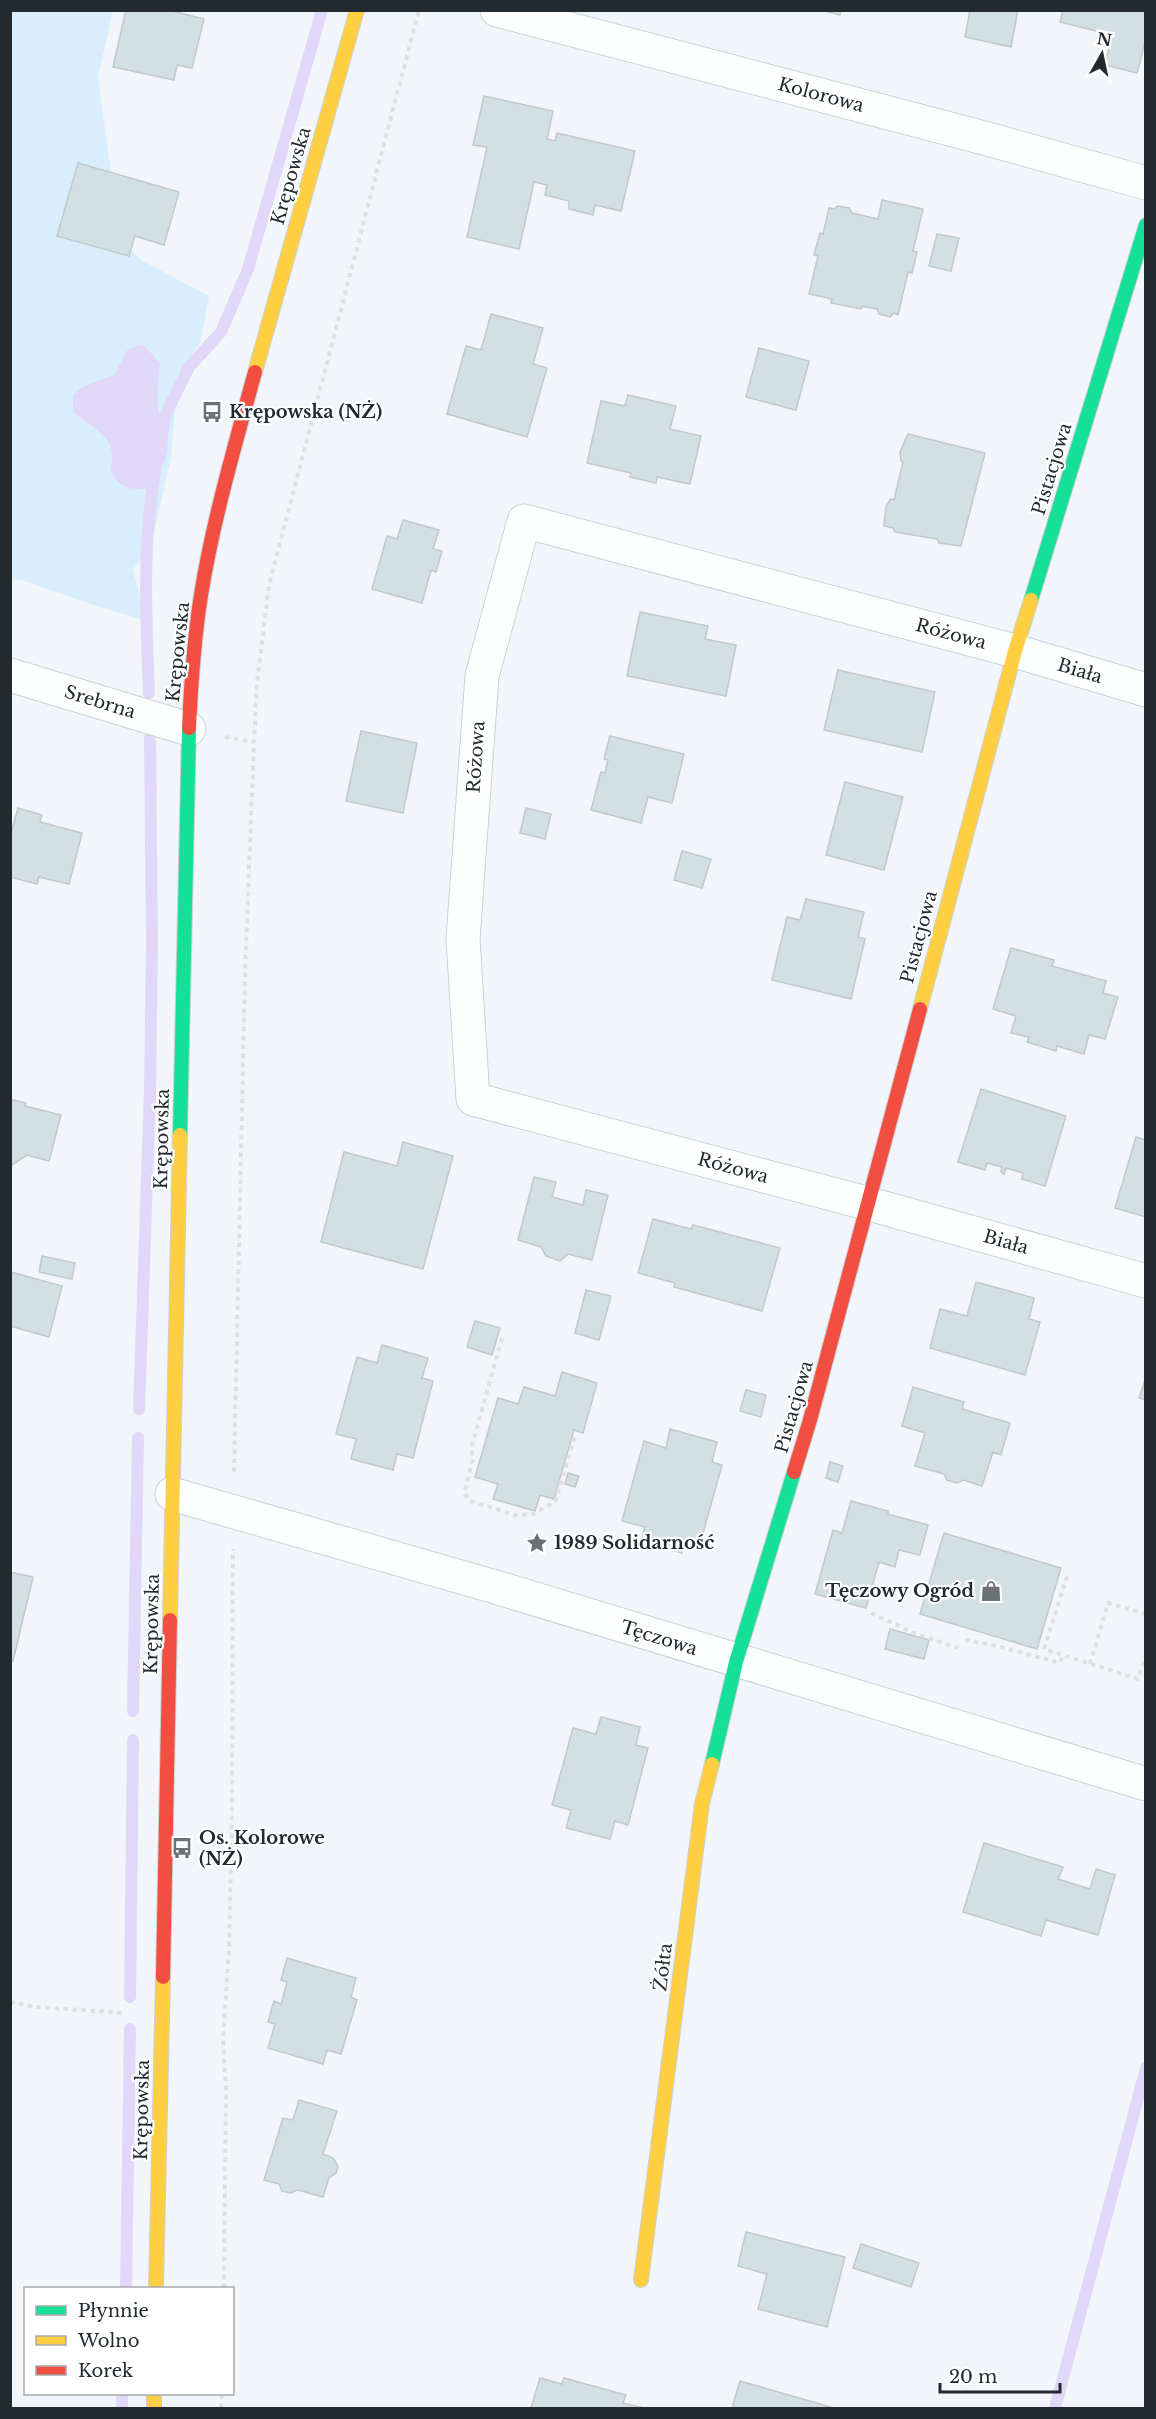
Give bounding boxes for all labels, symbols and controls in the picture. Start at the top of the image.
north arrow [1072,24,1132,84]
text: N [1095,28,1113,50]
street label: Kolorowa [776,73,866,117]
street label: Krępowska [267,125,315,227]
bus stop icon: Krępowska (NŻ) [200,400,224,424]
place label: Krępowska (NŻ) [229,400,382,423]
street label: Pistacjowa [1028,420,1076,518]
street label: Krępowska [162,601,194,703]
street label: Różowa [913,614,989,654]
street label: Biała [1055,654,1105,688]
street label: Srebrna [62,681,138,723]
street label: Różowa [463,720,489,794]
street label: Pistacjowa [896,888,942,986]
street label: Krępowska [150,1088,174,1190]
street label: Różowa [695,1148,771,1188]
street label: Biała [981,1225,1031,1259]
street label: Pistacjowa [770,1358,818,1456]
place icon: 1989 Solidarność [525,1531,549,1555]
place label: 1989 Solidarność [554,1532,714,1554]
street label: Krępowska [140,1573,164,1675]
shop icon: Tęczowy Ogród [979,1579,1003,1603]
place label: Tęczowy Ogród [825,1580,974,1602]
street label: Tęczowa [618,1616,700,1660]
place label: Os. Kolorowe (NŻ) [199,1827,325,1870]
bus stop icon: Os. Kolorowe (NŻ) [170,1836,194,1860]
street label: Żółta [648,1942,677,1992]
street label: Krępowska [130,2059,154,2161]
legend [24,2287,234,2395]
text: Płynnie [78,2300,149,2322]
text: Wolno [77,2330,140,2352]
scale bar [940,2356,1060,2394]
text: Korek [78,2360,133,2382]
text: 20 m [949,2366,997,2388]

